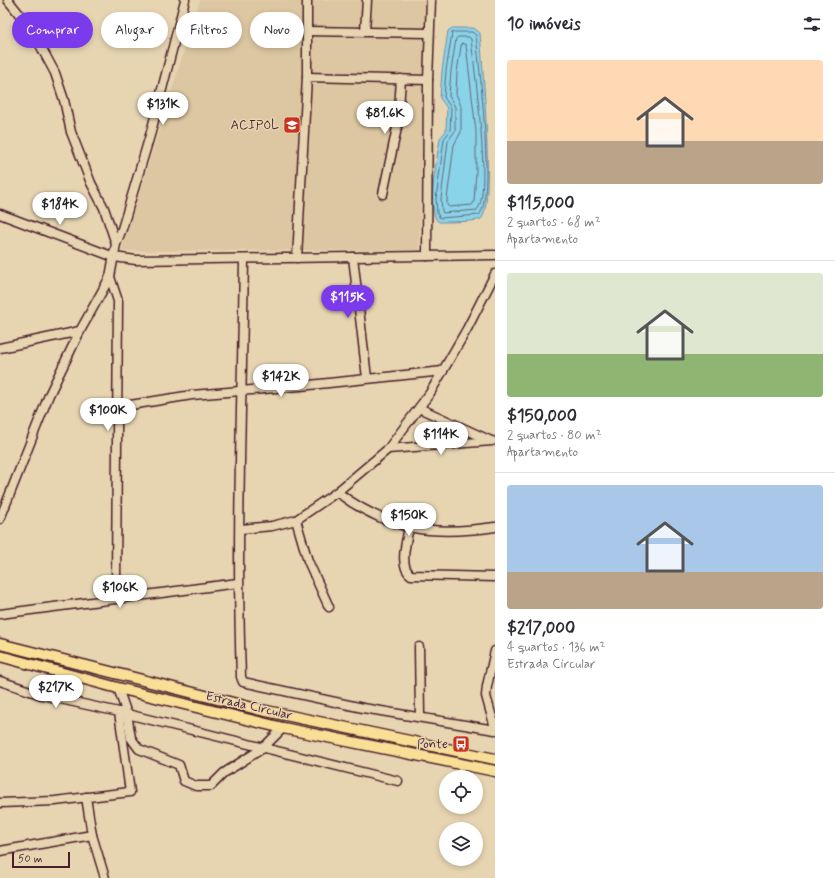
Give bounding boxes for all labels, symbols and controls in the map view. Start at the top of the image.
chip: Comprar [12,12,93,48]
chip: Alugar [101,12,168,48]
chip: Filtros [176,12,242,48]
chip: Novo [250,12,304,48]
text: 10 imóveis [507,13,581,35]
icon: filters [801,13,823,35]
icon: home [629,86,701,158]
pin: $131K [135,92,191,126]
text: $131K [146,96,180,113]
pin: $81.6K [352,101,418,135]
text: $81.6K [365,105,405,122]
school or university icon: ACIPOL [282,115,302,135]
place label: ACIPOL [231,117,279,134]
pin: $184K [32,192,88,226]
text: $115,000 [507,192,575,214]
text: $184K [41,196,79,213]
text: 2 quartos · 68 m² [507,214,600,231]
text: Apartamento [507,231,578,248]
pin: $115K [320,285,376,319]
text: $115K [330,289,366,306]
icon: home [629,299,701,371]
pin: $142K [253,364,309,398]
text: $142K [262,368,300,385]
pin: $100K [80,398,136,432]
text: $100K [89,402,127,419]
text: $150,000 [507,405,577,427]
pin: $114K [413,422,469,456]
text: $114K [423,426,459,443]
text: 2 quartos · 80 m² [507,427,601,444]
text: Apartamento [507,444,578,461]
pin: $150K [381,503,437,537]
text: $150K [390,507,428,524]
icon: home [629,511,701,583]
pin: $106K [92,575,148,609]
text: $106K [102,579,138,596]
text: $217,000 [507,617,575,639]
text: 4 quartos · 136 m² [507,639,605,656]
text: Estrada Circular [507,656,596,673]
pin: $217K [28,675,84,709]
text: $217K [38,679,74,696]
street label: Estrada Circular [204,688,295,724]
bus stop icon: Ponte [451,734,471,754]
place label: Ponte [417,736,448,753]
map controls [439,770,483,866]
button: locate [439,770,483,814]
button: layers [439,822,483,866]
scale bar [12,850,70,869]
text: 50 m [18,852,43,866]

